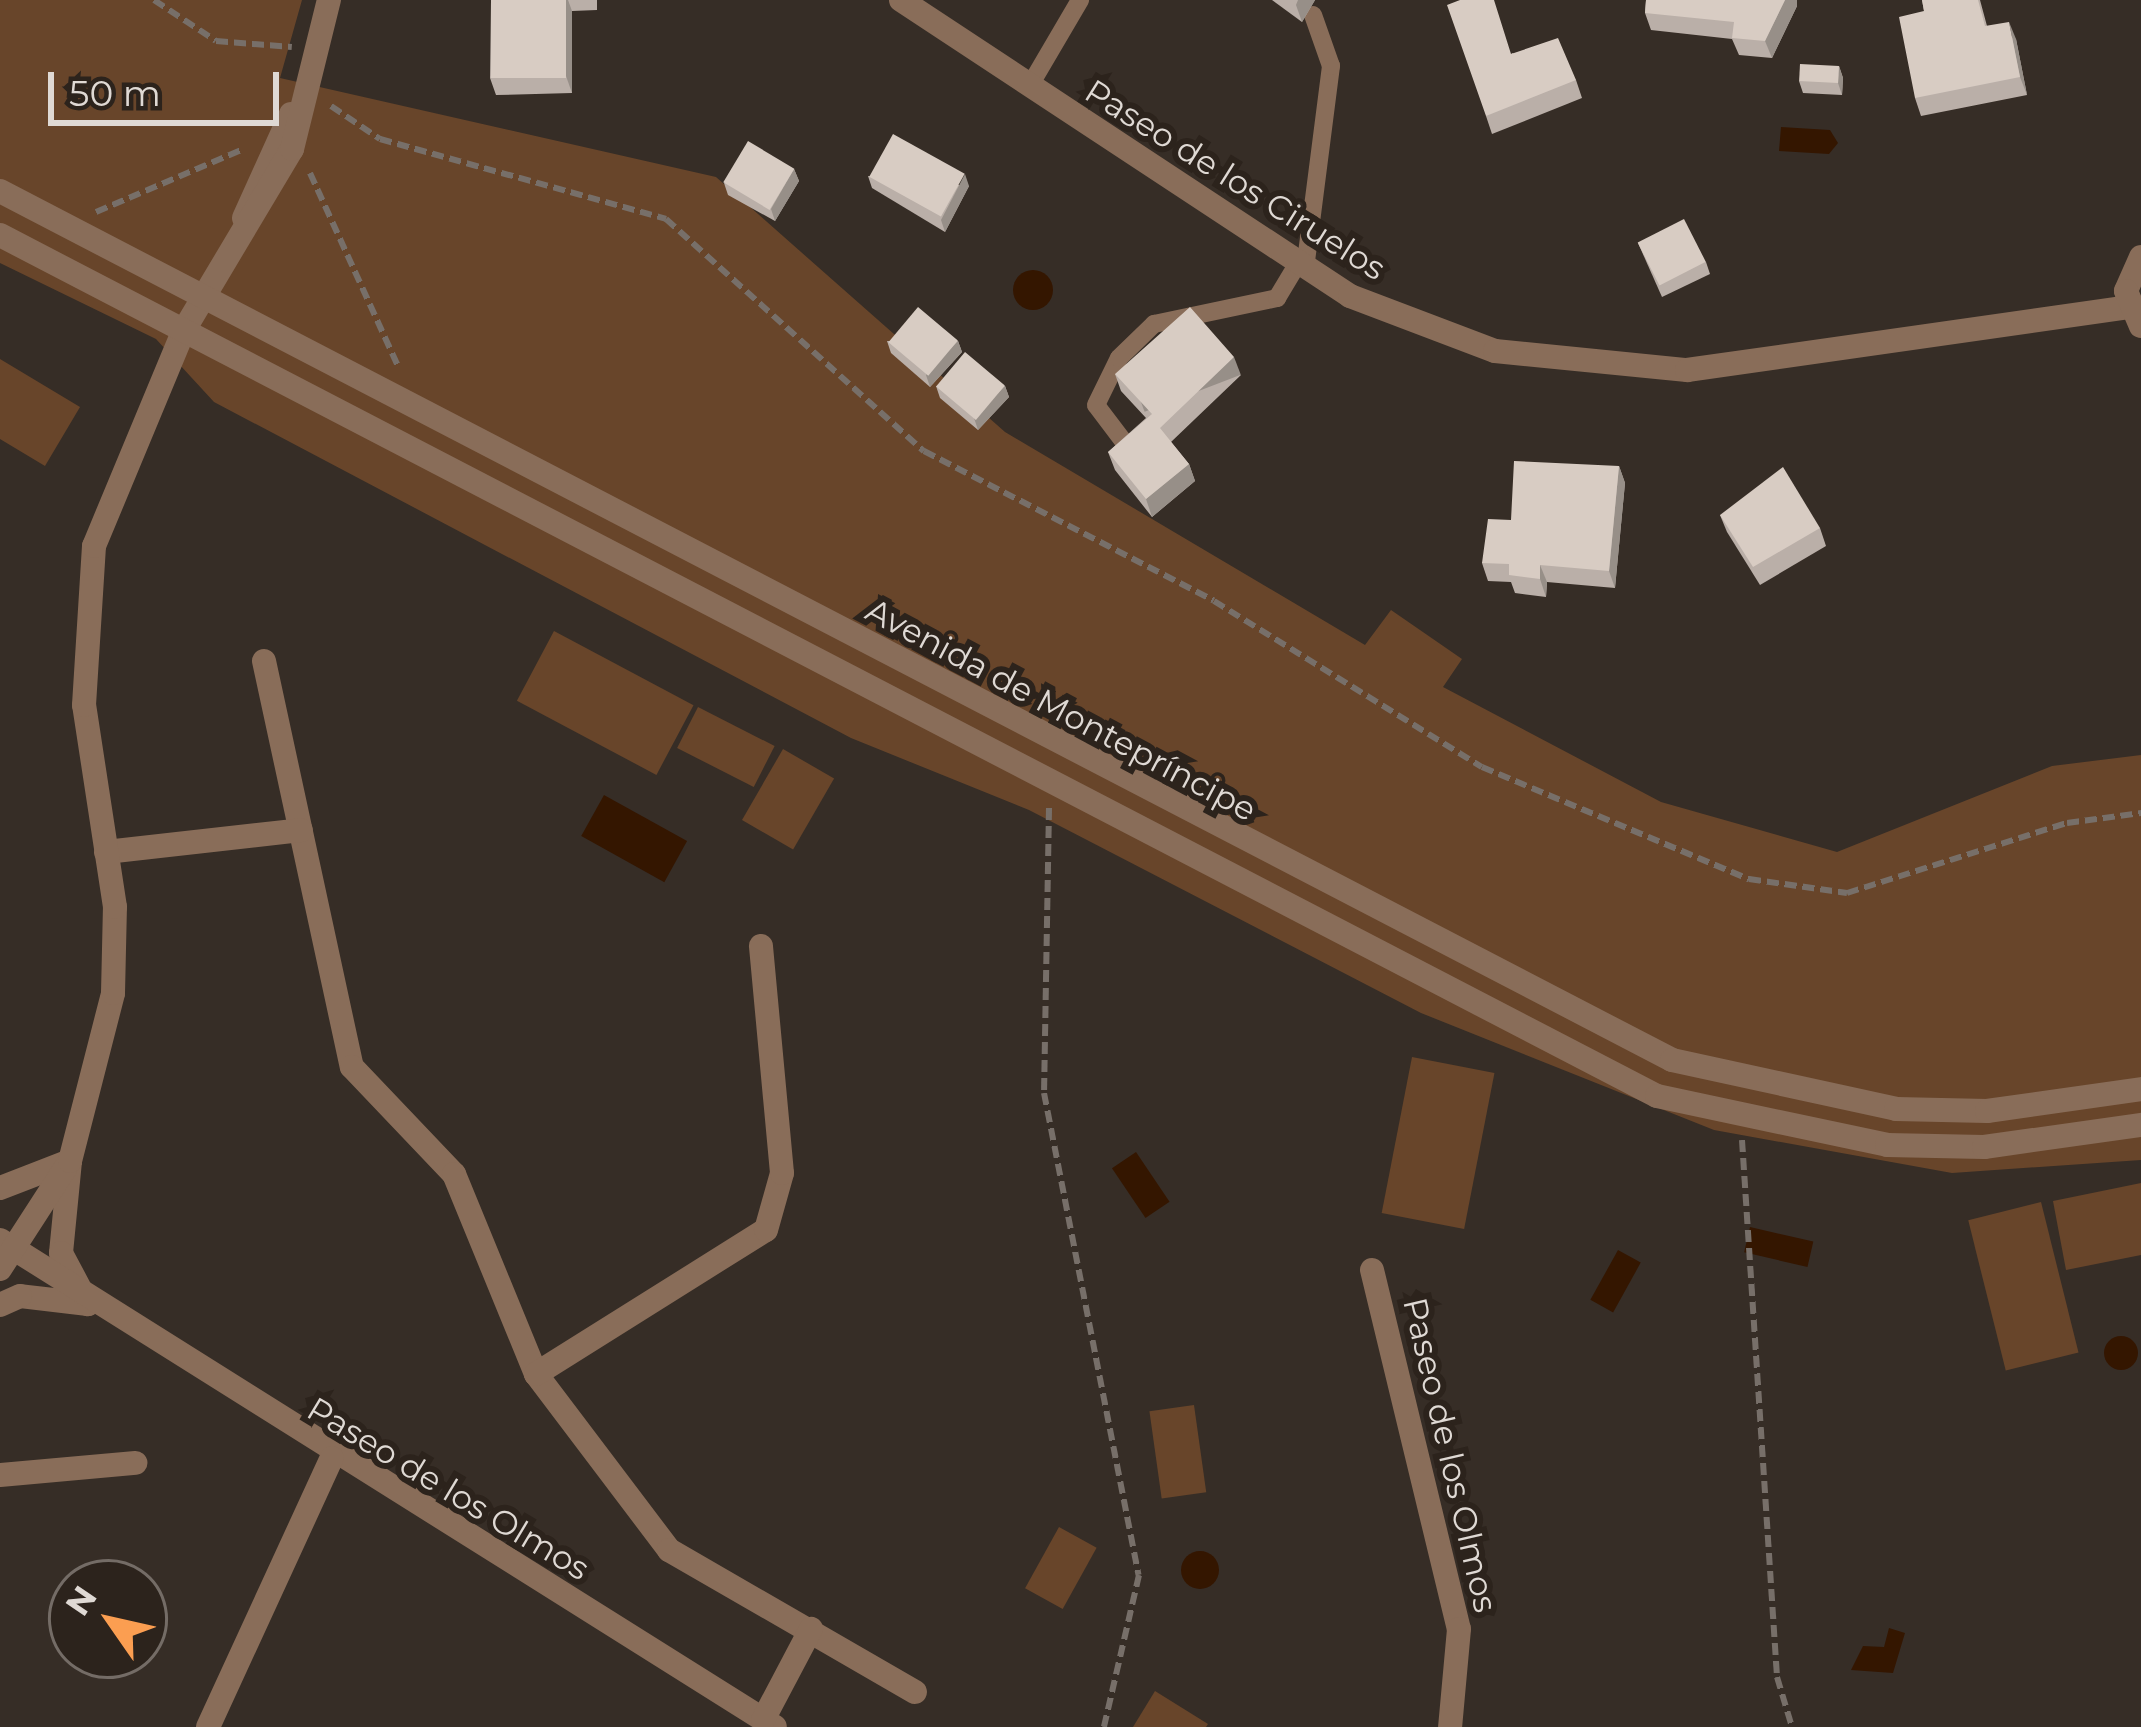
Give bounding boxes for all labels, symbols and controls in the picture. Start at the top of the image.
scale bar [54,48,285,122]
text: 50 m [69,71,161,115]
street label: Paseo de los Ciruelos [1078,71,1392,289]
street label: Avenida de Montepríncipe [859,590,1263,830]
street label: Paseo de los Olmos [1395,1294,1505,1616]
street label: Paseo de los Olmos [300,1389,596,1589]
north arrow [48,1559,168,1679]
text: N [57,1578,105,1623]

